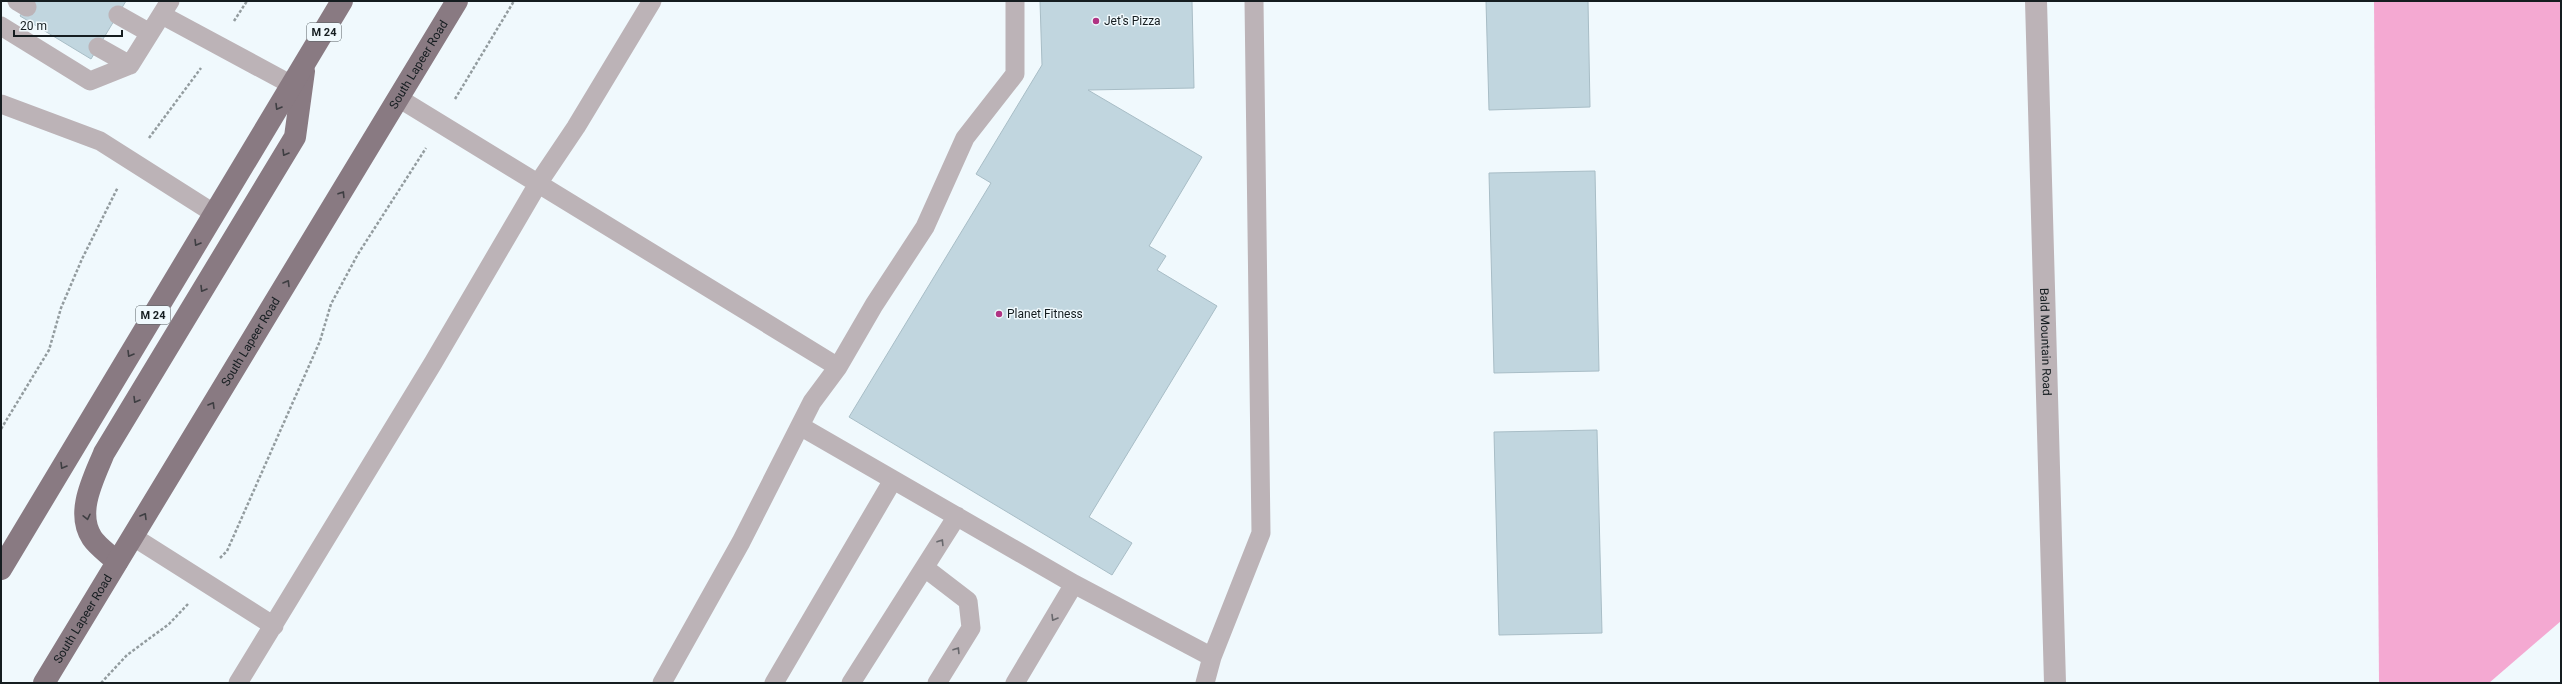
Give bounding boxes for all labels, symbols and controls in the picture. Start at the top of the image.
scale bar [14,12,122,38]
place label: Jet's Pizza [1104,14,1161,28]
marker: Jet's Pizza [1091,16,1101,26]
street label: South Lapeer Road [386,18,451,111]
text: 20 m [20,19,47,33]
road number: M 24 [307,23,341,41]
one-way arrow [276,103,283,110]
one-way arrow [282,149,290,156]
one-way arrow [337,191,344,198]
one-way arrow [195,239,202,246]
one-way arrow [282,280,290,287]
one-way arrow [201,285,208,292]
street label: Bald Mountain Road [2037,288,2054,396]
street label: South Lapeer Road [218,295,283,389]
road number: M 24 [136,306,170,324]
place label: Planet Fitness [1007,307,1083,321]
marker: Planet Fitness [994,309,1004,319]
one-way arrow [127,350,134,357]
one-way arrow [134,396,141,403]
one-way arrow [207,402,215,409]
one-way arrow [60,462,68,469]
one-way arrow [139,513,147,520]
one-way arrow [82,514,90,521]
one-way arrow [936,539,943,546]
street label: South Lapeer Road [51,572,115,666]
one-way arrow [1051,614,1059,621]
one-way arrow [953,647,960,654]

